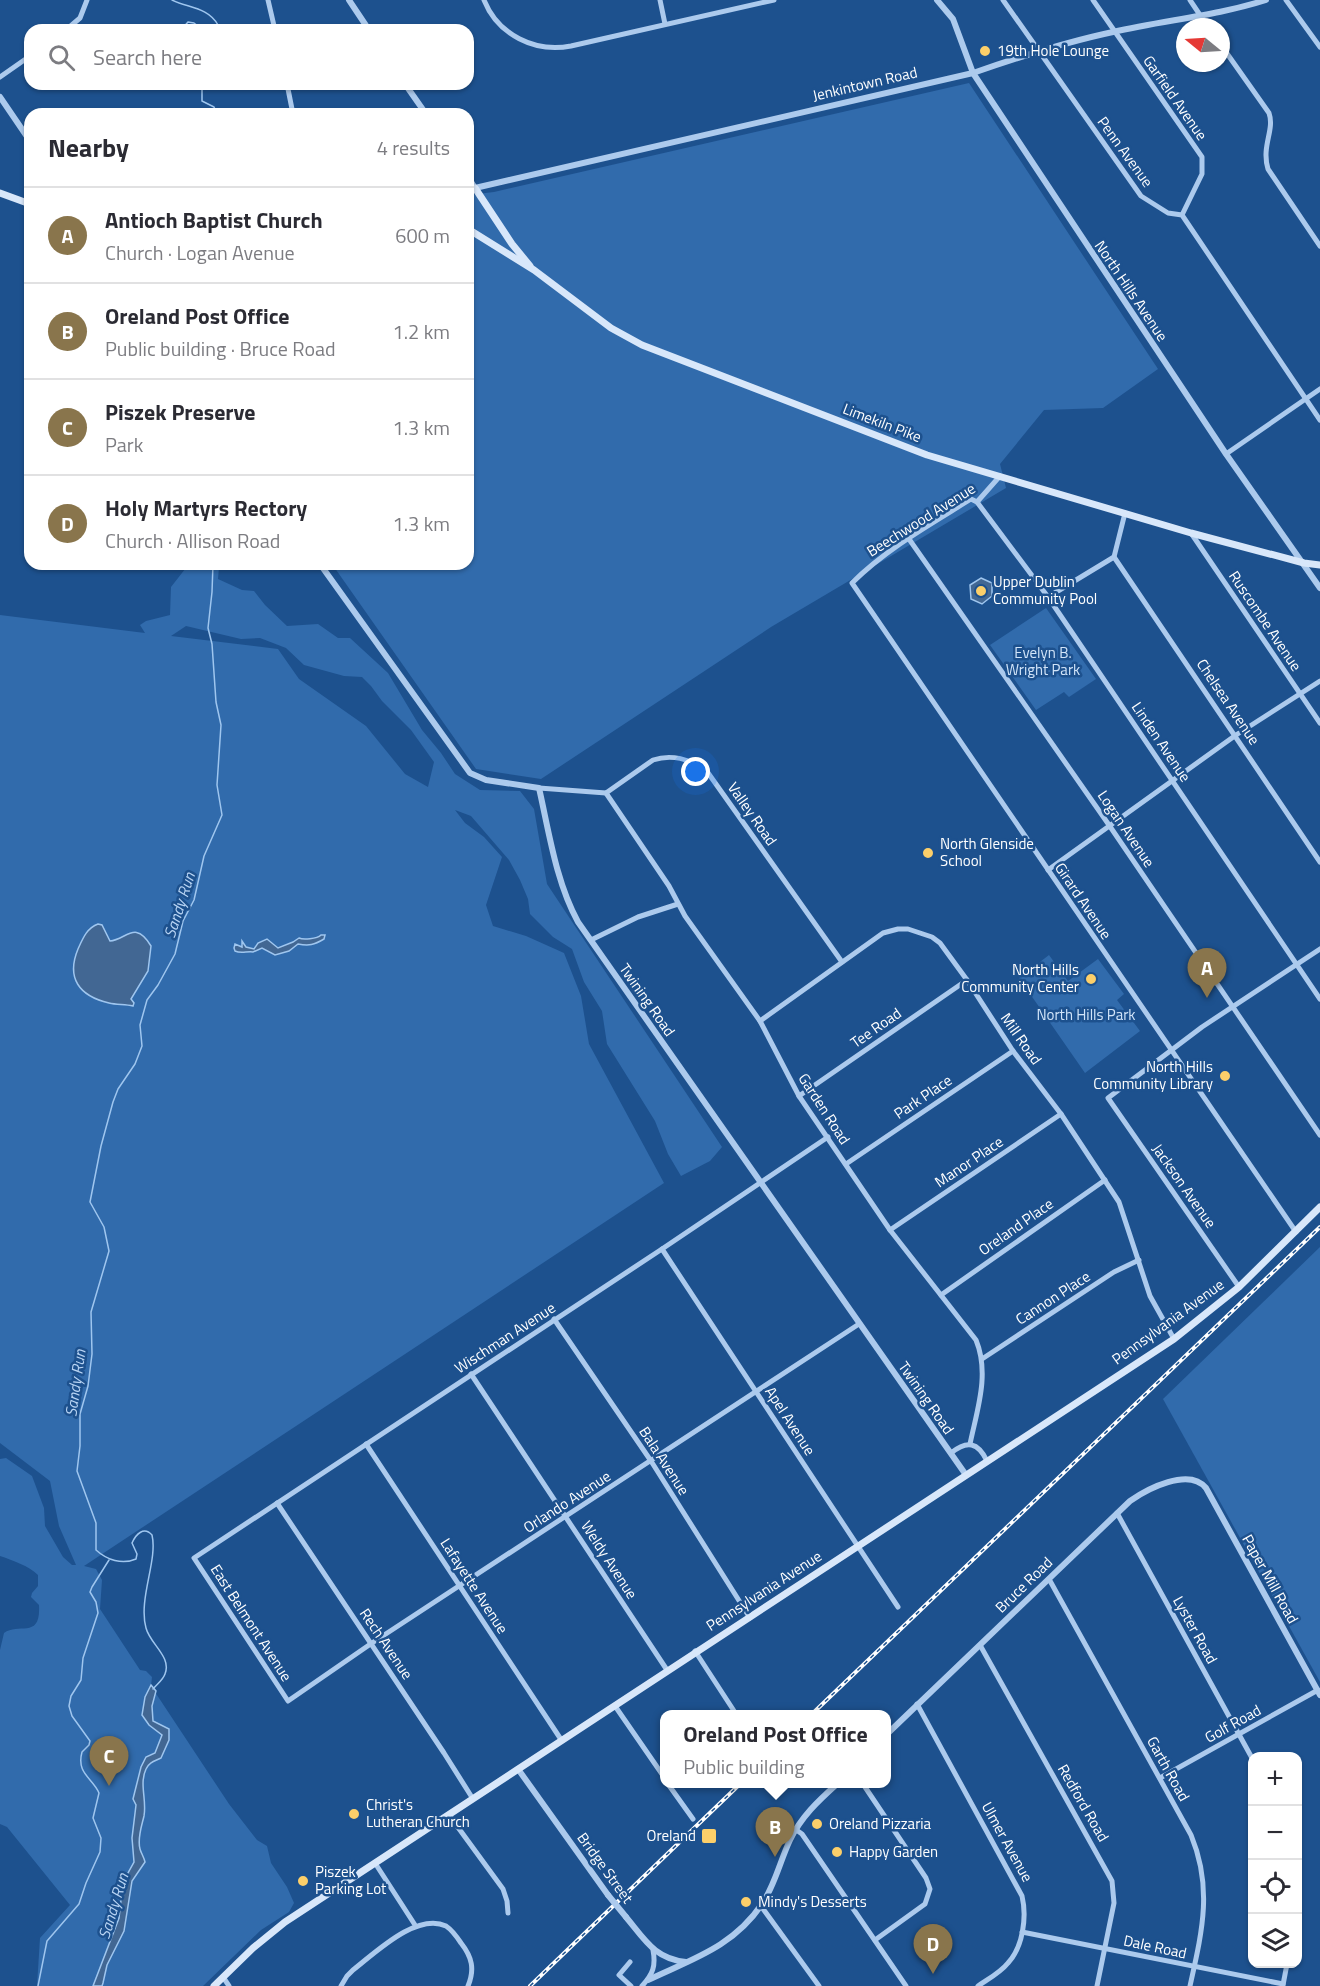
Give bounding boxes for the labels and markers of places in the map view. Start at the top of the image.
place label: 19th Hole Lounge [997,39,1109,62]
marker: 19th Hole Lounge [978,44,992,58]
place label: Upper Dublin Community Pool [993,570,1097,610]
marker: Upper Dublin Community Pool [974,584,988,598]
place label: North Glenside School [940,832,1034,872]
marker: North Glenside School [921,846,935,860]
pin: A [1188,948,1226,998]
place label: North Hills Community Center [961,958,1079,998]
marker: North Hills Community Center [1084,972,1098,986]
place label: North Hills Community Library [1093,1055,1213,1095]
marker: North Hills Community Library [1218,1069,1232,1083]
pin: C [90,1736,128,1786]
place label: Christ's Lutheran Church [366,1793,470,1833]
marker: Christ's Lutheran Church [347,1807,361,1821]
pin: B [756,1808,794,1857]
place label: Oreland Pizzaria [829,1812,932,1835]
marker: Oreland Pizzaria [810,1817,824,1831]
place label: Oreland [647,1824,696,1847]
marker: Oreland [700,1827,718,1845]
place label: Happy Garden [849,1840,938,1863]
marker: Happy Garden [830,1845,844,1859]
place label: Piszek Parking Lot [315,1860,387,1900]
marker: Piszek Parking Lot [296,1874,310,1888]
place label: Mindy's Desserts [758,1890,867,1913]
marker: Mindy's Desserts [739,1895,753,1909]
pin: D [914,1924,952,1974]

